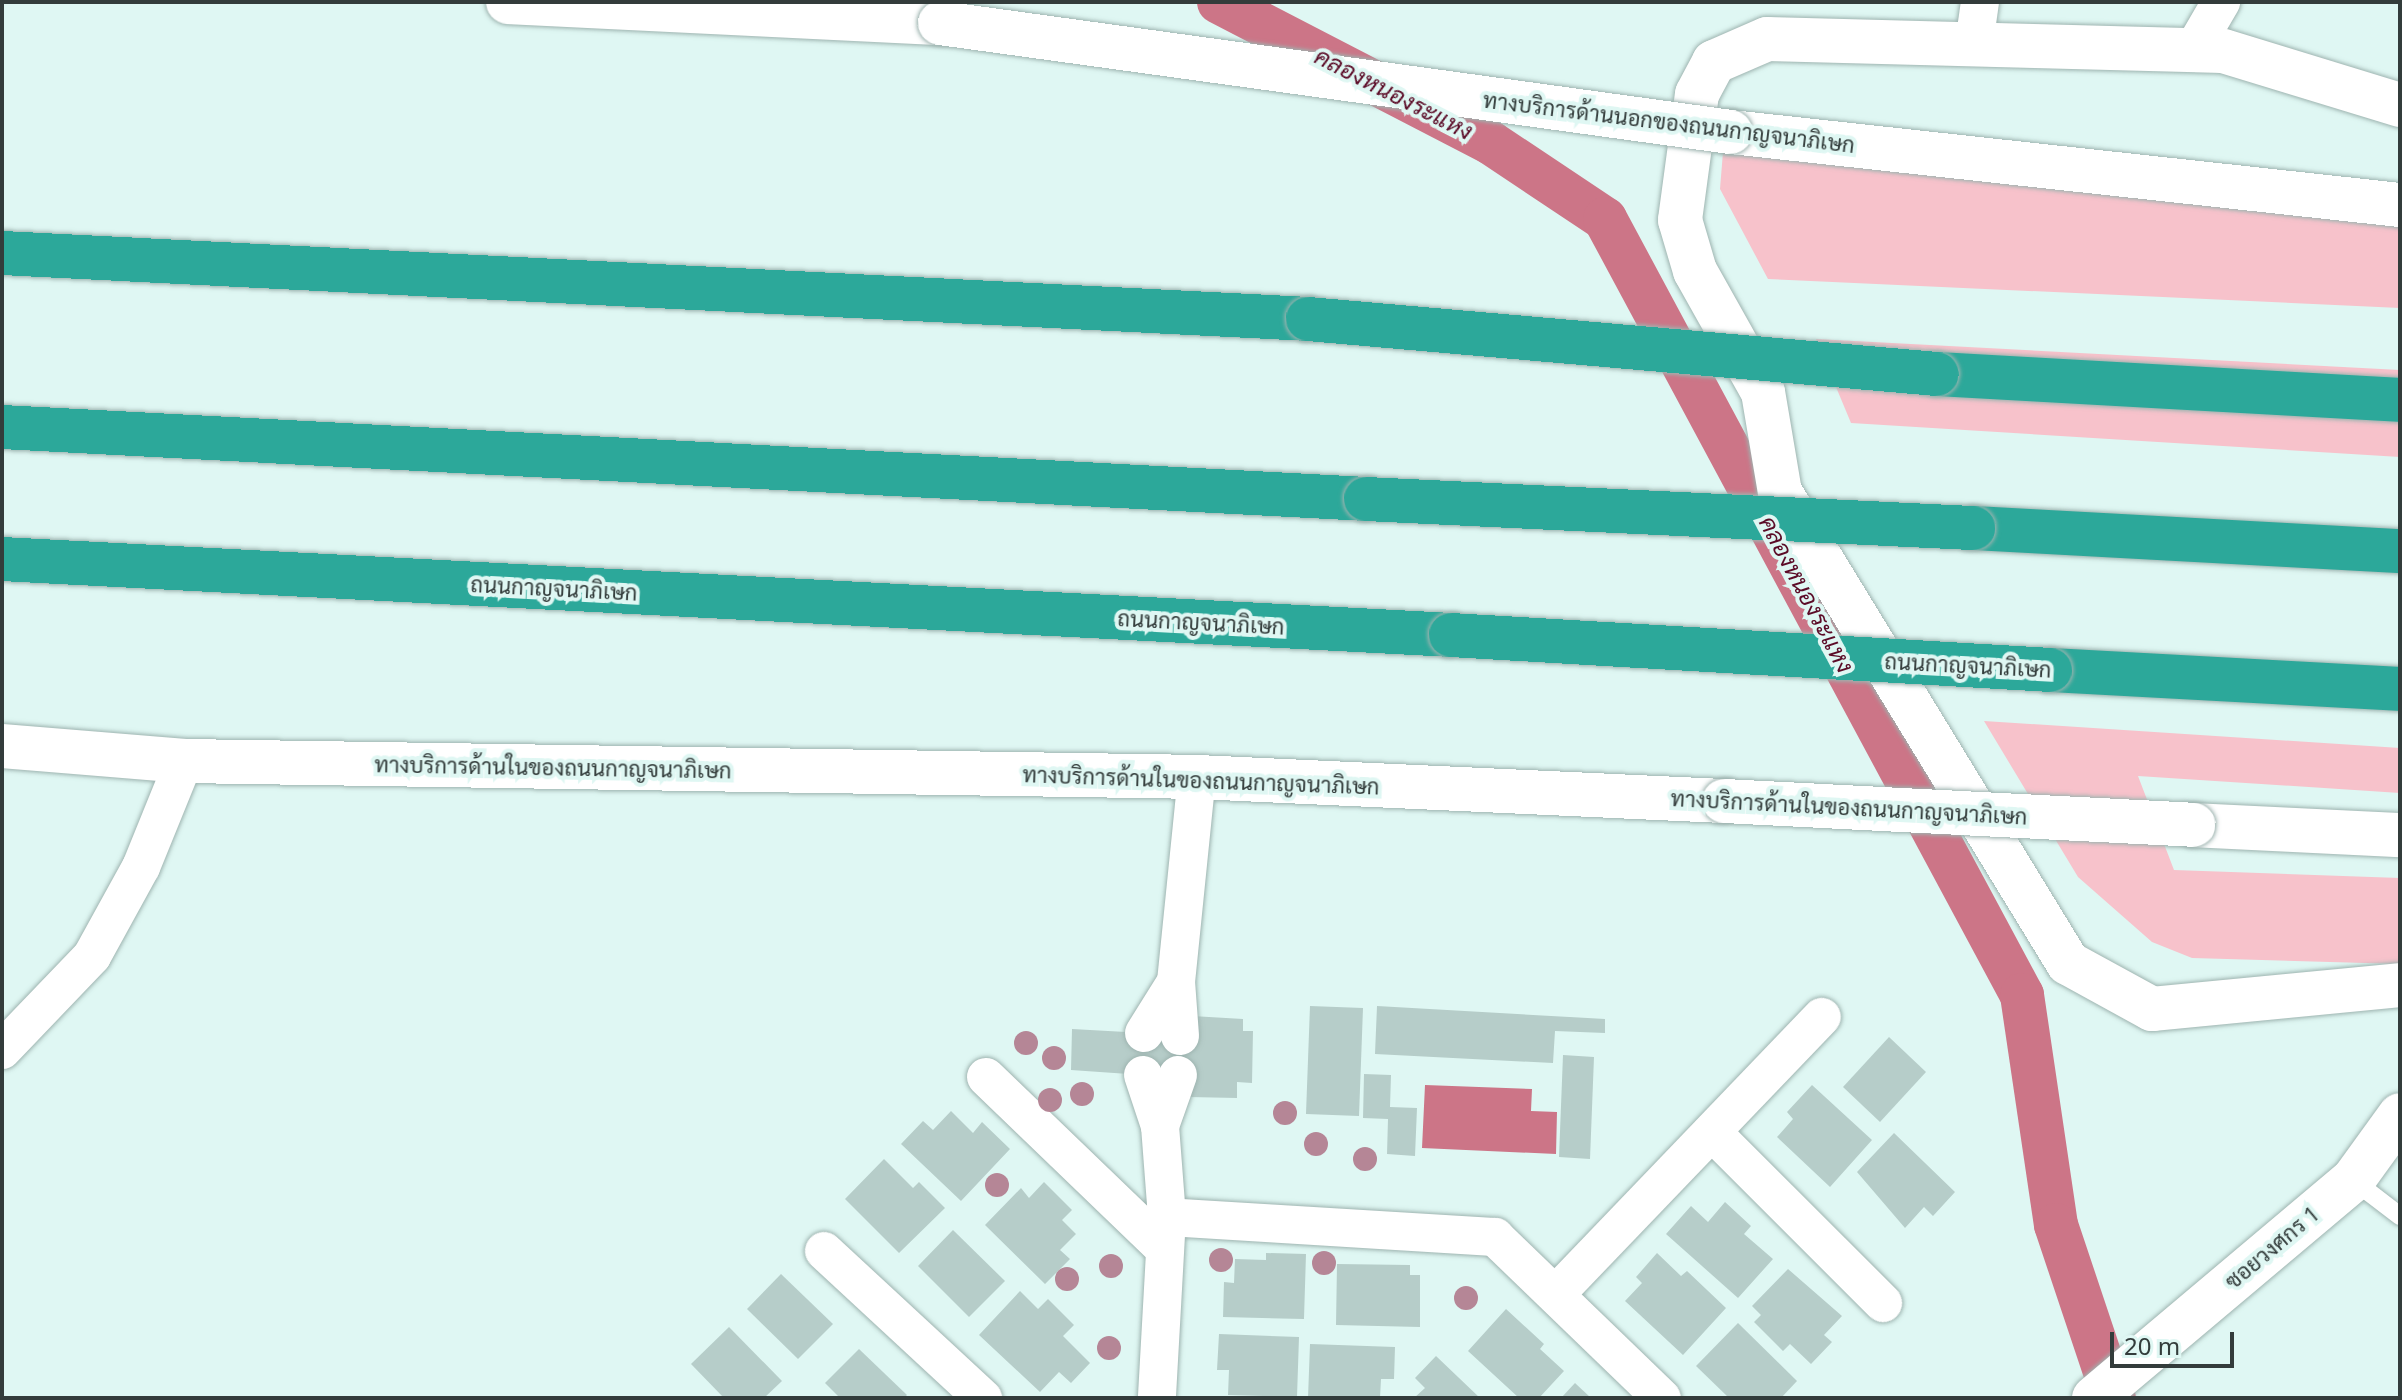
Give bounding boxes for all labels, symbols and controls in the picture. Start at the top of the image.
water label: คลองหนองระแหง [1310,41,1478,145]
street label: ทางบริการด้านนอกของถนนกาญจนาภิเษก [1482,86,1856,158]
water label: คลองหนองระแหง [1754,511,1860,677]
street label: ถนนกาญจนาภิเษก [470,570,638,606]
street label: ถนนกาญจนาภิเษก [1117,604,1285,640]
street label: ถนนกาญจนาภิเษก [1884,647,2052,683]
street label: ทางบริการด้านในของถนนกาญจนาภิเษก [374,751,732,783]
street label: ทางบริการด้านในของถนนกาญจนาภิเษก [1022,761,1380,799]
street label: ทางบริการด้านในของถนนกาญจนาภิเษก [1670,784,2028,830]
street label: ซอยวงศกร 1 [2219,1200,2325,1294]
scale bar [2114,1316,2238,1366]
text: 20 m [2124,1329,2180,1362]

